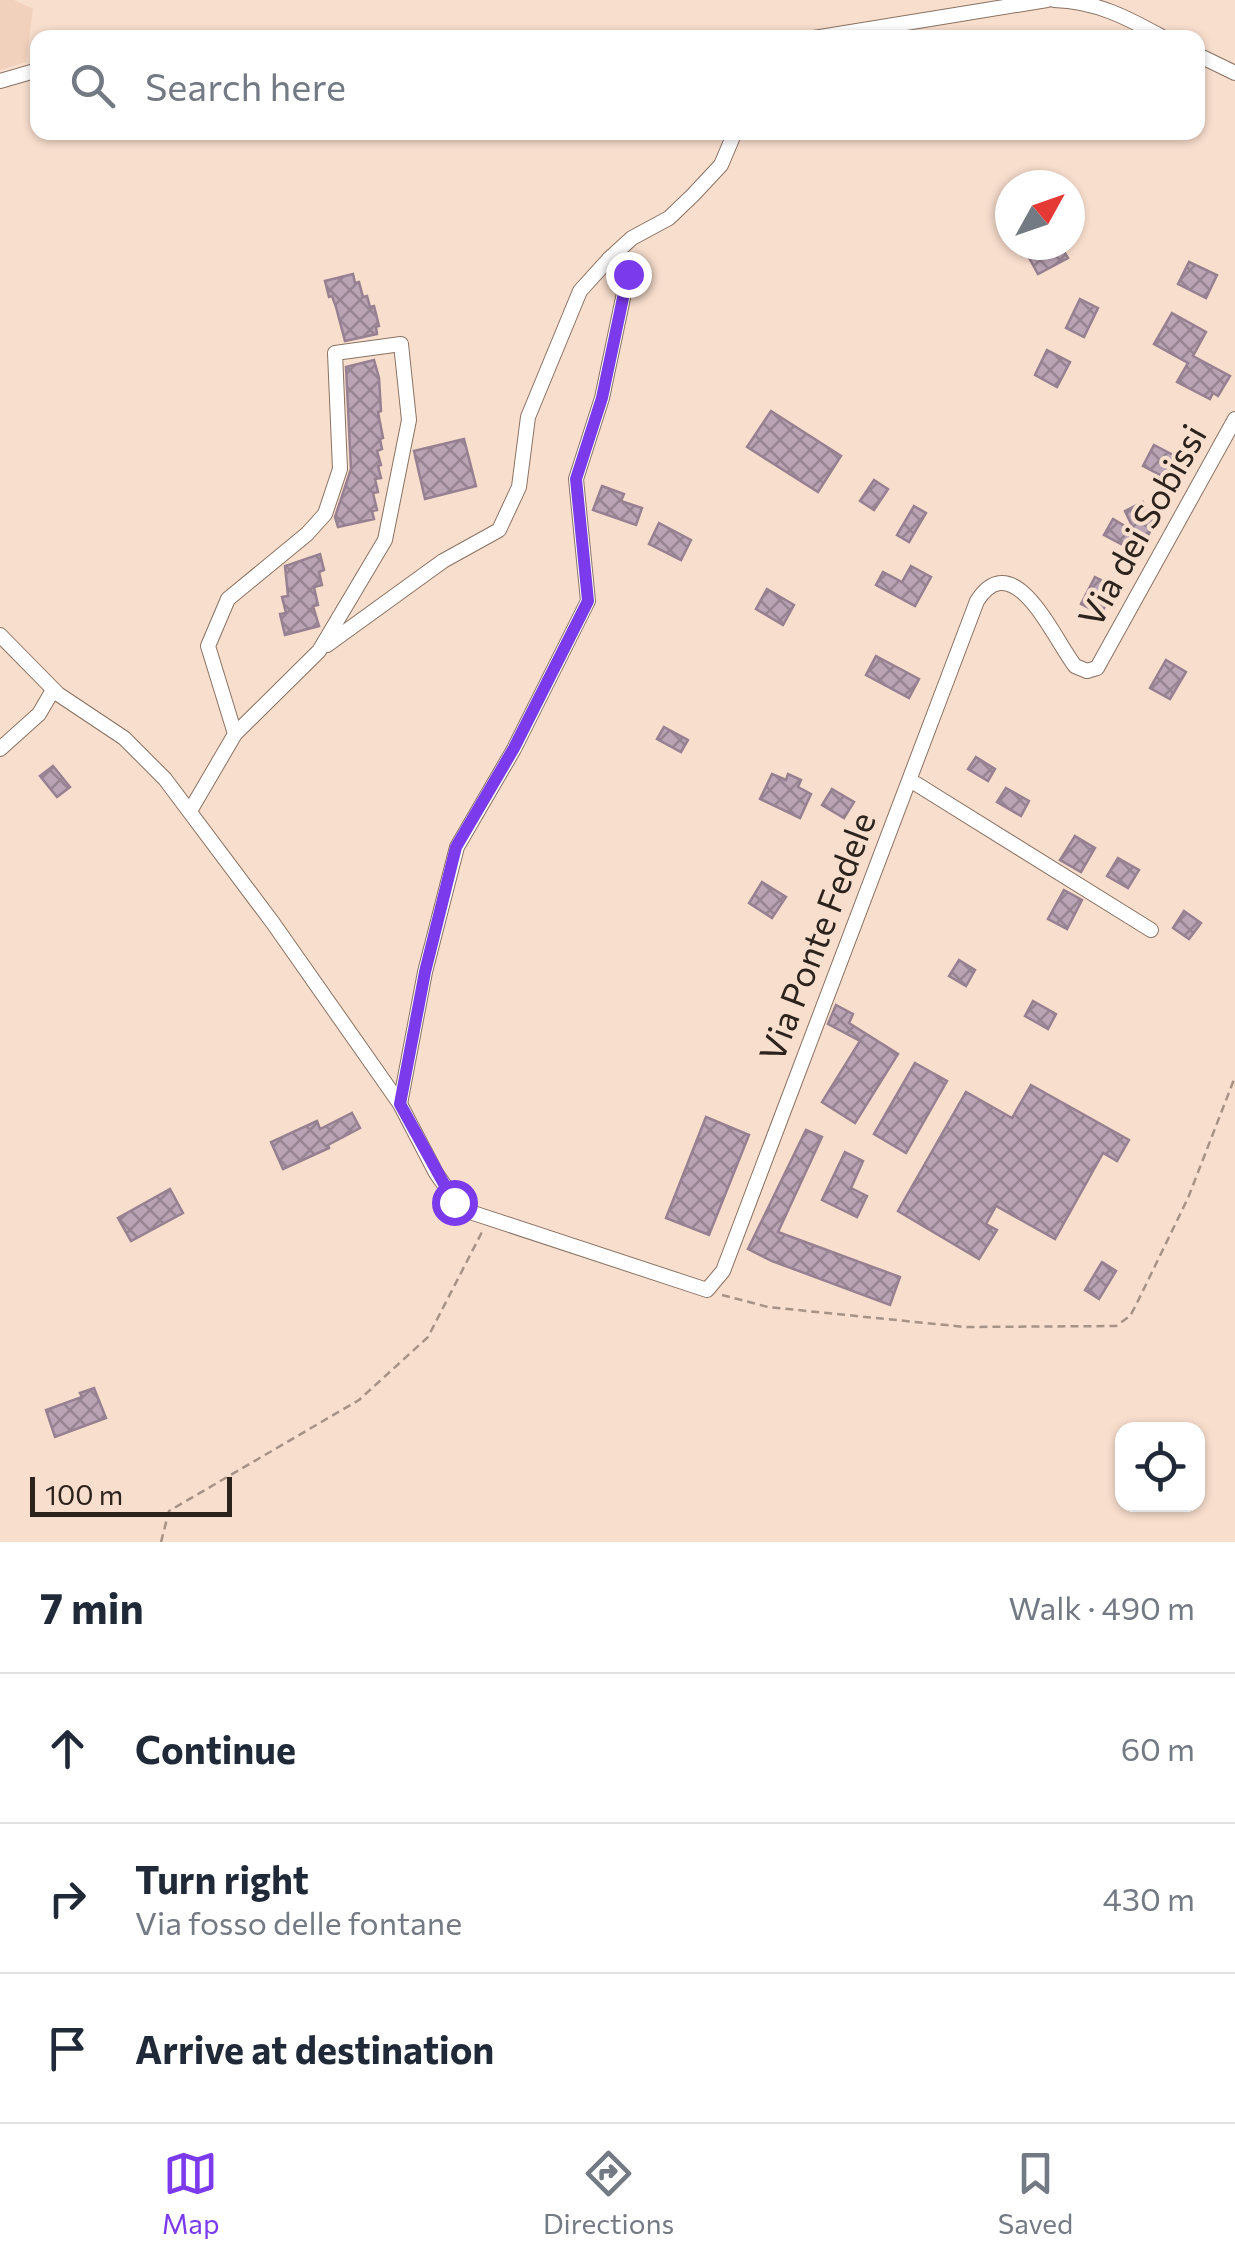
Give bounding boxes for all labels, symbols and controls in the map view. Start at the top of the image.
search box [30,30,1205,140]
icon: search [65,58,120,113]
text: Search here [145,62,346,109]
north arrow [995,170,1085,260]
route end [606,252,652,298]
street label: Via dei Sobissi [1068,416,1214,633]
street label: Via Ponte Fedele [748,805,883,1067]
route start [432,1180,478,1226]
map controls [1115,1422,1205,1512]
button: locate [1115,1422,1205,1512]
scale bar [30,1472,232,1516]
text: 100 m [45,1477,123,1511]
text: 7 min [40,1581,144,1633]
text: Walk · 490 m [1008,1587,1195,1627]
icon: ahead [40,1721,95,1776]
text: Continue [135,1725,296,1772]
text: 60 m [1121,1728,1195,1768]
text: Turn right [135,1855,309,1902]
icon: right [40,1871,95,1926]
text: 430 m [1103,1878,1195,1918]
text: Via fosso delle fontane [135,1902,462,1942]
icon: arrive [40,2021,95,2076]
text: Arrive at destination [135,2025,494,2072]
tab: Map [162,2146,219,2240]
tab: Directions [543,2146,674,2240]
tab: Saved [998,2146,1073,2240]

